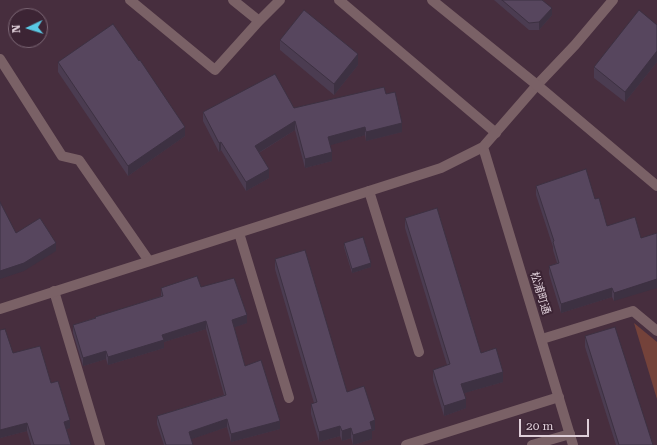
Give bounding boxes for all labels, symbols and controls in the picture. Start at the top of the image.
north arrow [8,8,48,48]
text: N [10,24,23,33]
street label: 松浦町通 [527,270,553,316]
scale bar [521,411,591,437]
text: 20 m [526,419,553,433]

